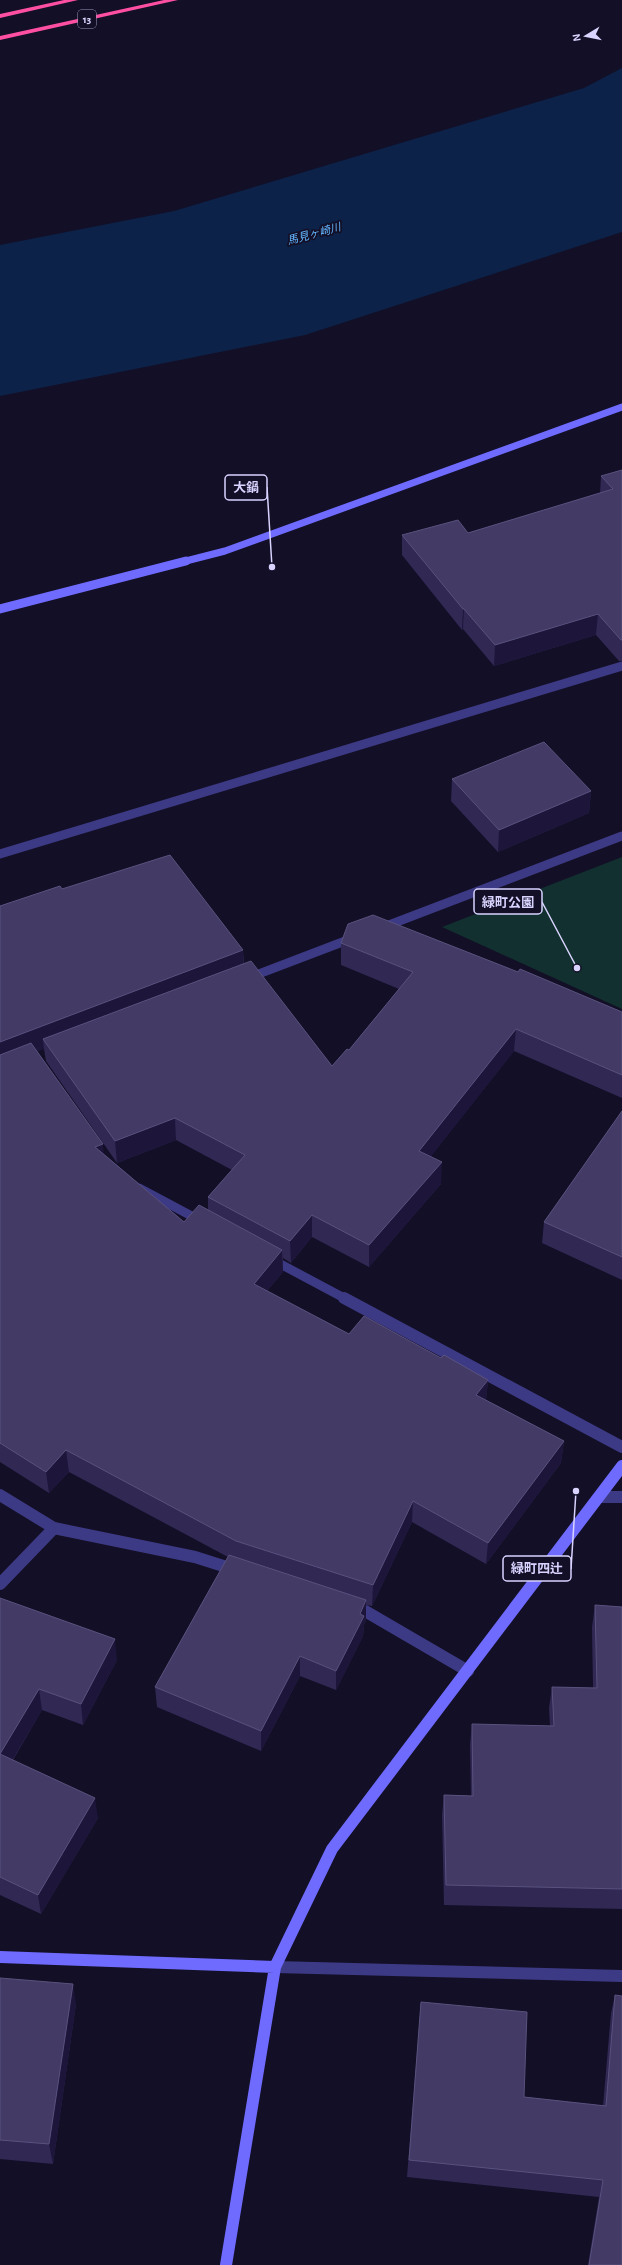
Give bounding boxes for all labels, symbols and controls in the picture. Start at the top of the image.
road number: 13 [78,10,96,28]
north arrow [566,16,606,56]
text: N [571,33,583,42]
water label: 馬見ヶ崎川 [286,220,343,246]
callout: 大鍋 [225,475,267,500]
text: 大鍋 [233,480,259,495]
callout: 緑町公園 [474,889,542,914]
text: 緑町公園 [481,895,534,910]
callout: 緑町四辻 [503,1556,571,1581]
text: 緑町四辻 [510,1561,563,1576]

